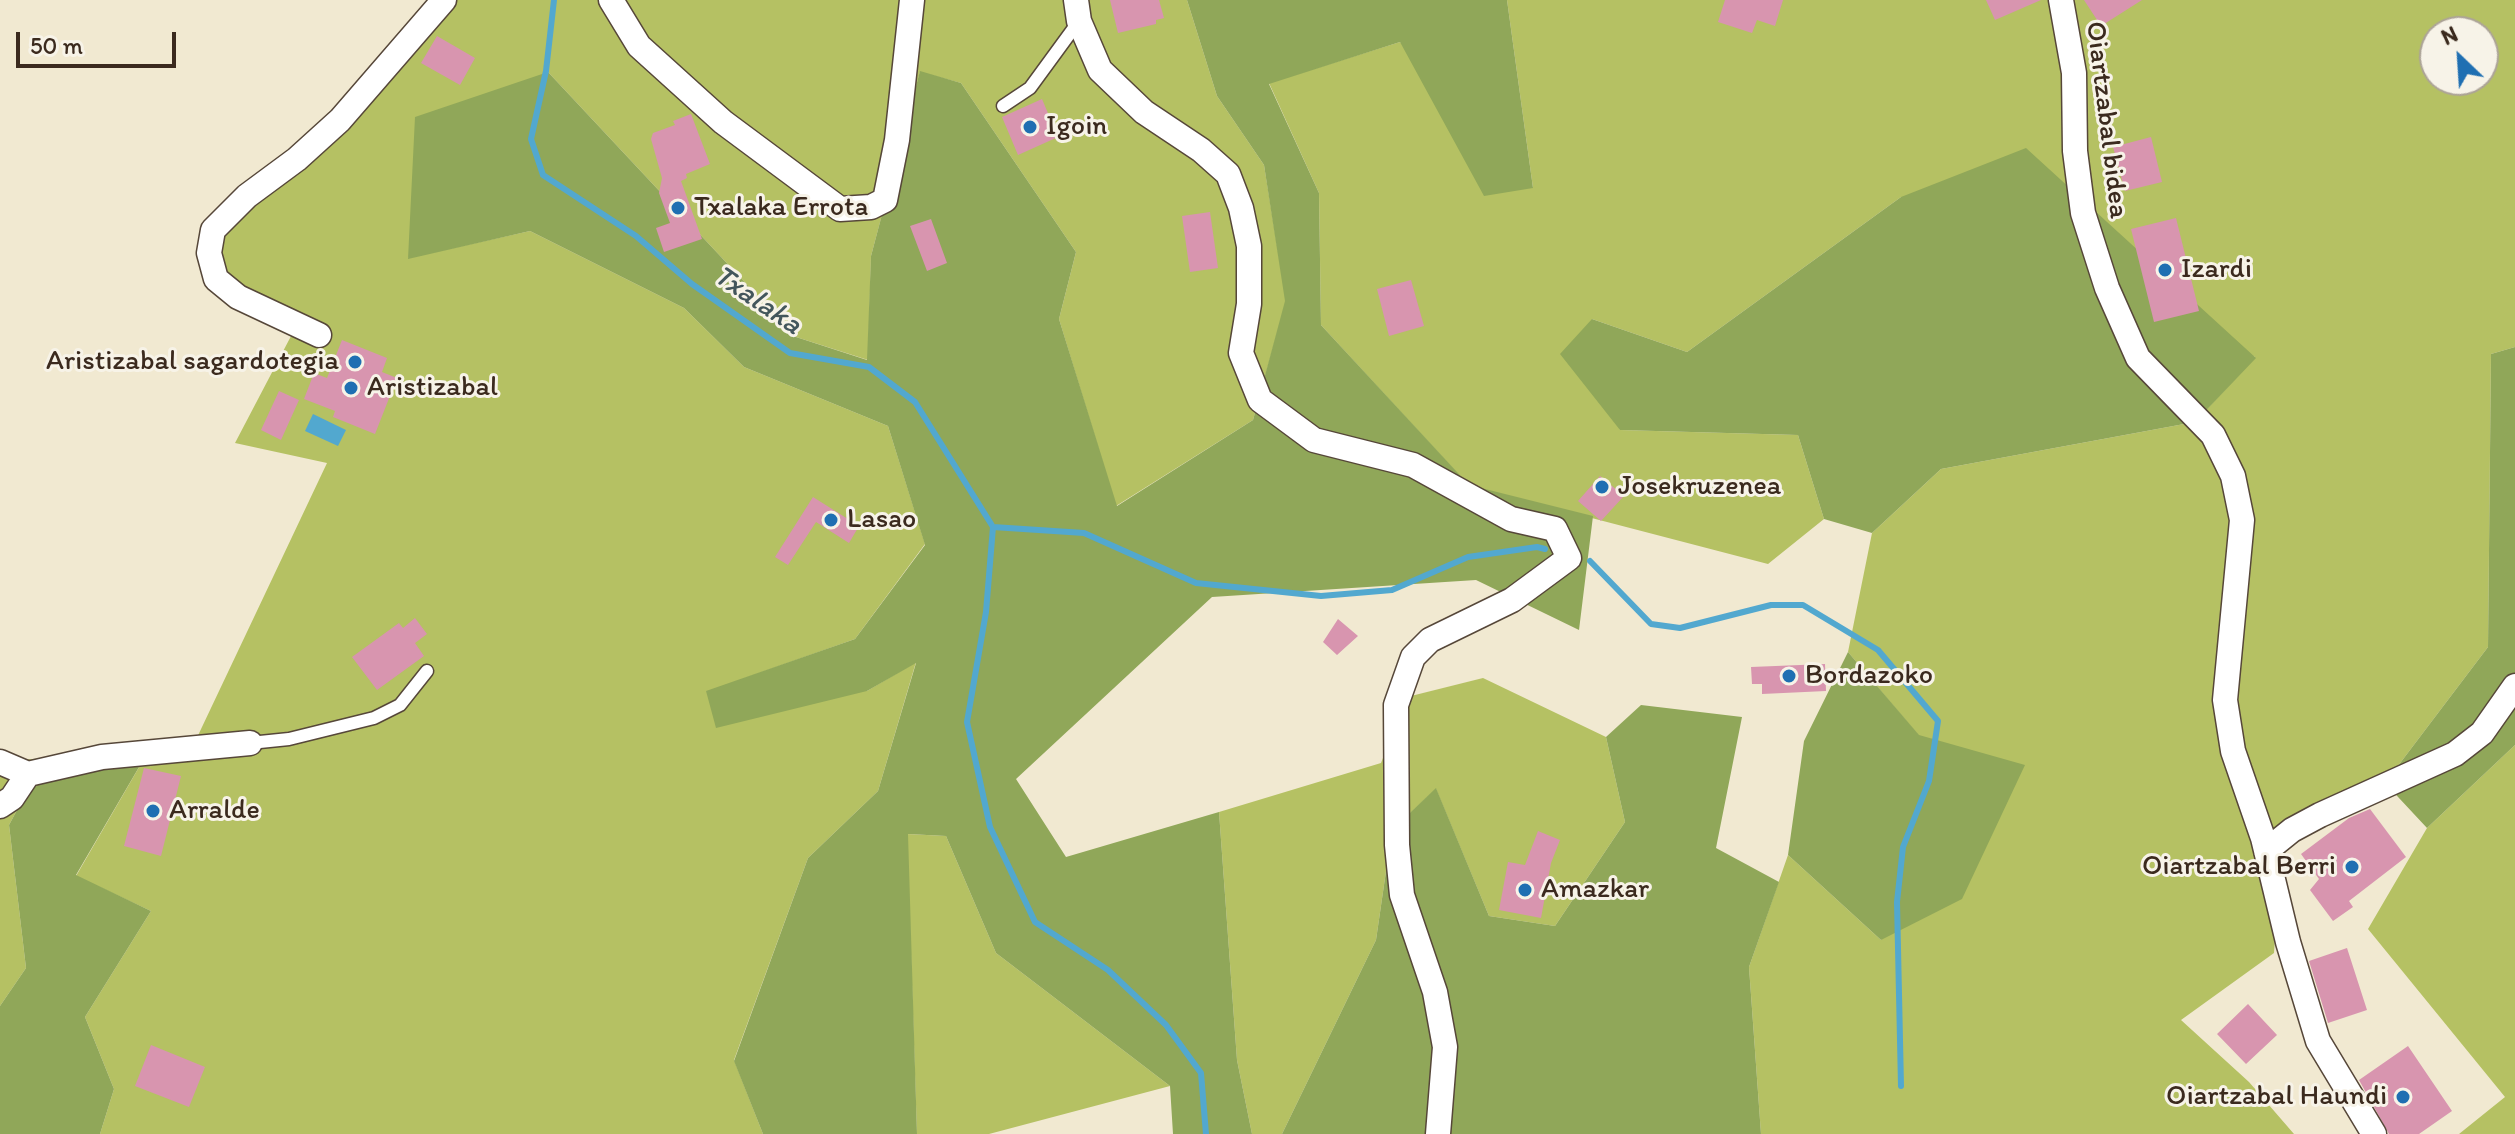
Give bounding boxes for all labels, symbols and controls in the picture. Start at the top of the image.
scale bar [20,16,180,66]
north arrow [2419,16,2499,96]
street label: Oiartzabal bidea [2077,20,2135,220]
text: N [2437,20,2462,51]
text: 50 m [30,31,83,60]
place label: Igoin [1046,110,1107,144]
marker: Igoin [1021,118,1039,136]
place label: Txalaka Errota [694,191,868,225]
marker: Txalaka Errota [669,199,687,217]
place label: Izardi [2181,253,2252,287]
water label: Txalaka [706,258,808,344]
marker: Izardi [2156,261,2174,279]
place label: Aristizabal sagardotegia [46,345,339,379]
marker: Aristizabal sagardotegia [346,353,364,371]
place label: Aristizabal [367,371,498,405]
marker: Aristizabal [342,379,360,397]
place label: Josekruzenea [1618,470,1781,504]
marker: Josekruzenea [1593,478,1611,496]
place label: Lasao [847,503,916,537]
marker: Lasao [822,511,840,529]
place label: Bordazoko [1805,659,1933,693]
marker: Bordazoko [1780,667,1798,685]
place label: Arralde [169,794,260,828]
marker: Arralde [144,802,162,820]
place label: Oiartzabal Berri [2142,850,2336,884]
marker: Oiartzabal Berri [2343,858,2361,876]
place label: Amazkar [1541,873,1649,907]
marker: Amazkar [1516,881,1534,899]
place label: Oiartzabal Haundi [2166,1080,2387,1114]
marker: Oiartzabal Haundi [2394,1088,2412,1106]

